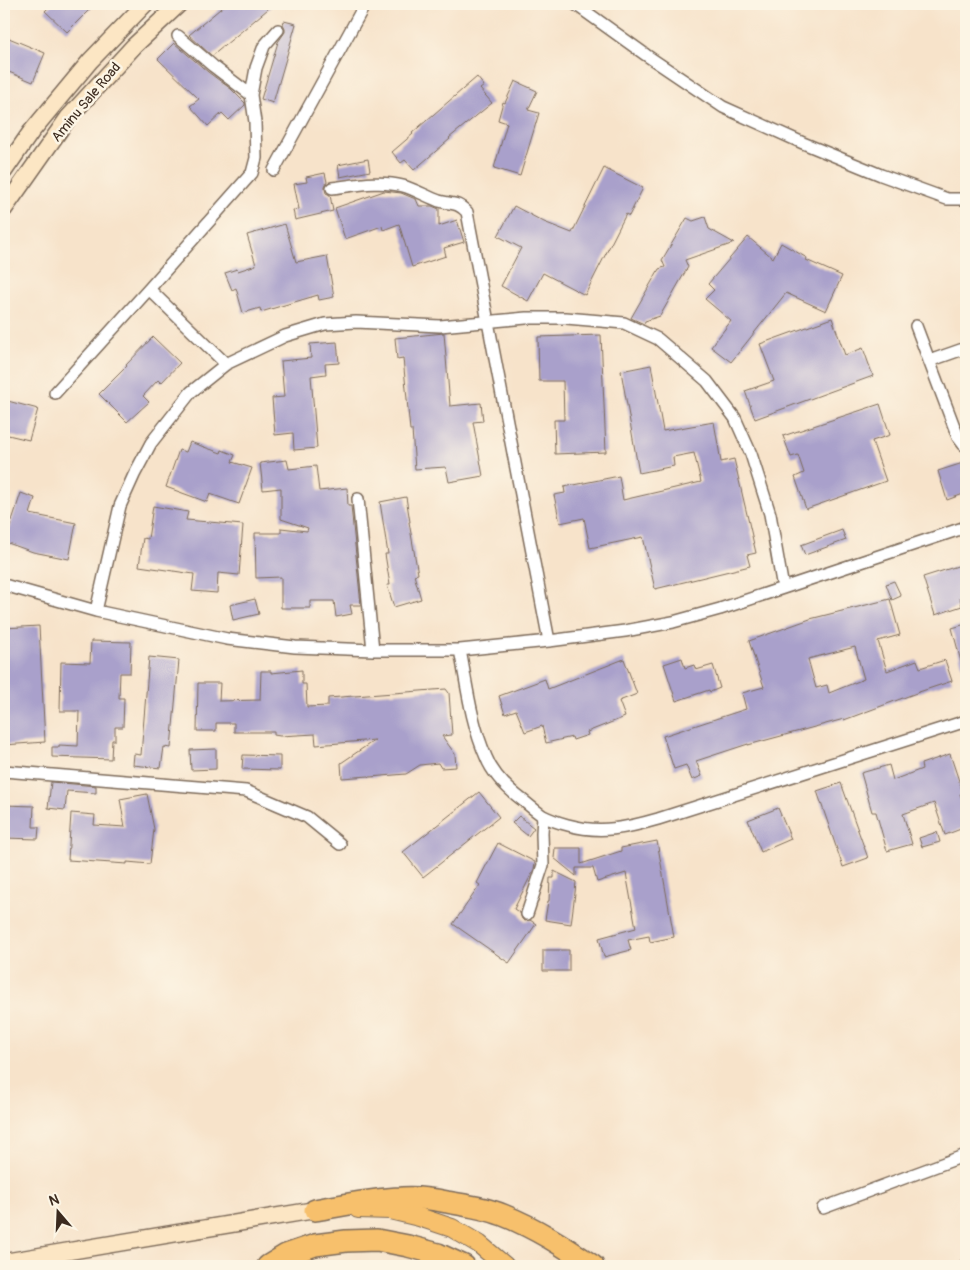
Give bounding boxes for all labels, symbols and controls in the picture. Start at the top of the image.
street label: Aminu Sale Road [48,59,124,145]
north arrow [32,1188,82,1238]
text: N [47,1191,61,1210]

